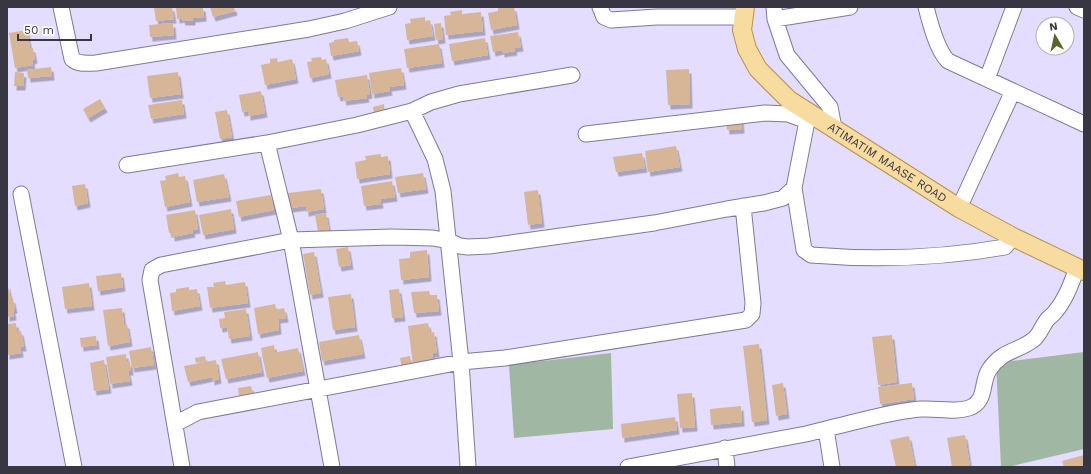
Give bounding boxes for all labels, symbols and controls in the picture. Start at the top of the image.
scale bar [18,16,91,42]
north arrow [1035,16,1075,56]
text: N [1048,20,1059,34]
text: 50 m [24,23,54,37]
street label: ATIMATIM MAASE ROAD [825,119,950,206]

